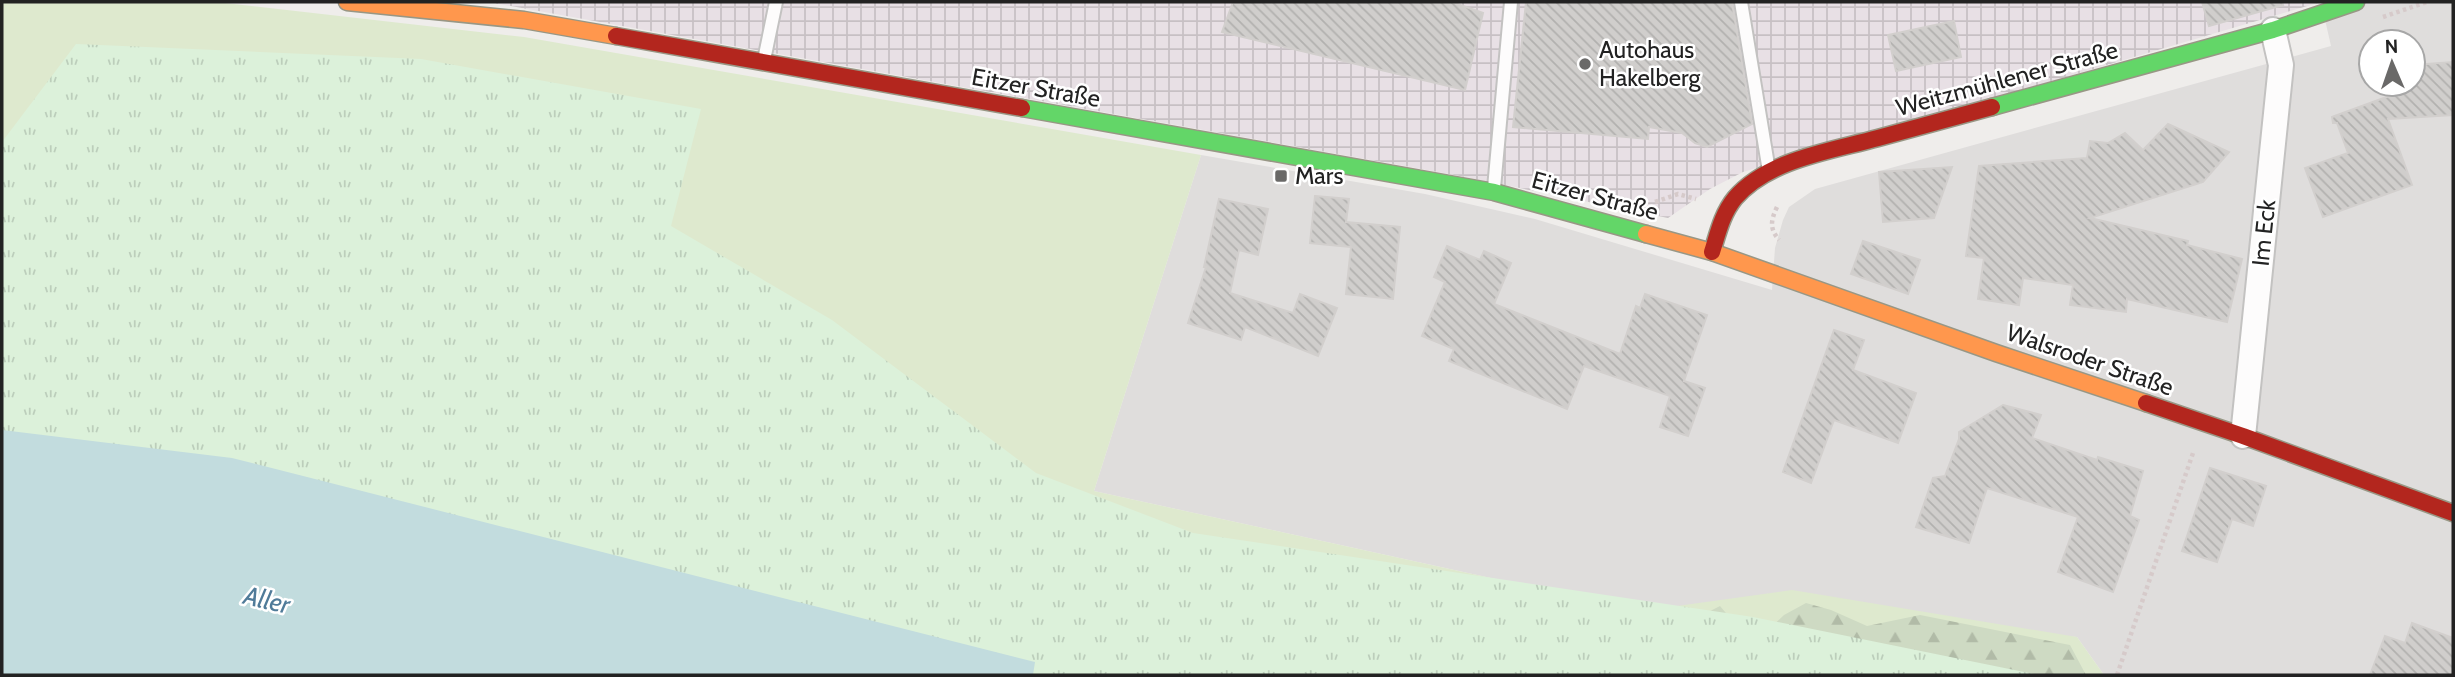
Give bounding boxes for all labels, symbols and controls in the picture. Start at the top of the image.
north arrow [2357,28,2427,98]
place label: Autohaus Hakelberg [1599,35,1701,92]
street label: Weitzmühlener Straße [1893,35,2121,122]
text: N [2384,35,2399,58]
marker: Autohaus Hakelberg [1577,56,1593,72]
street label: Eitzer Straße [970,62,1103,113]
place label: Mars [1295,161,1343,190]
street label: Eitzer Straße [1529,165,1662,226]
marker: Mars [1273,168,1289,184]
street label: Im Eck [2246,198,2281,268]
street label: Walsroder Straße [2003,317,2177,402]
water label: Aller [240,579,294,621]

